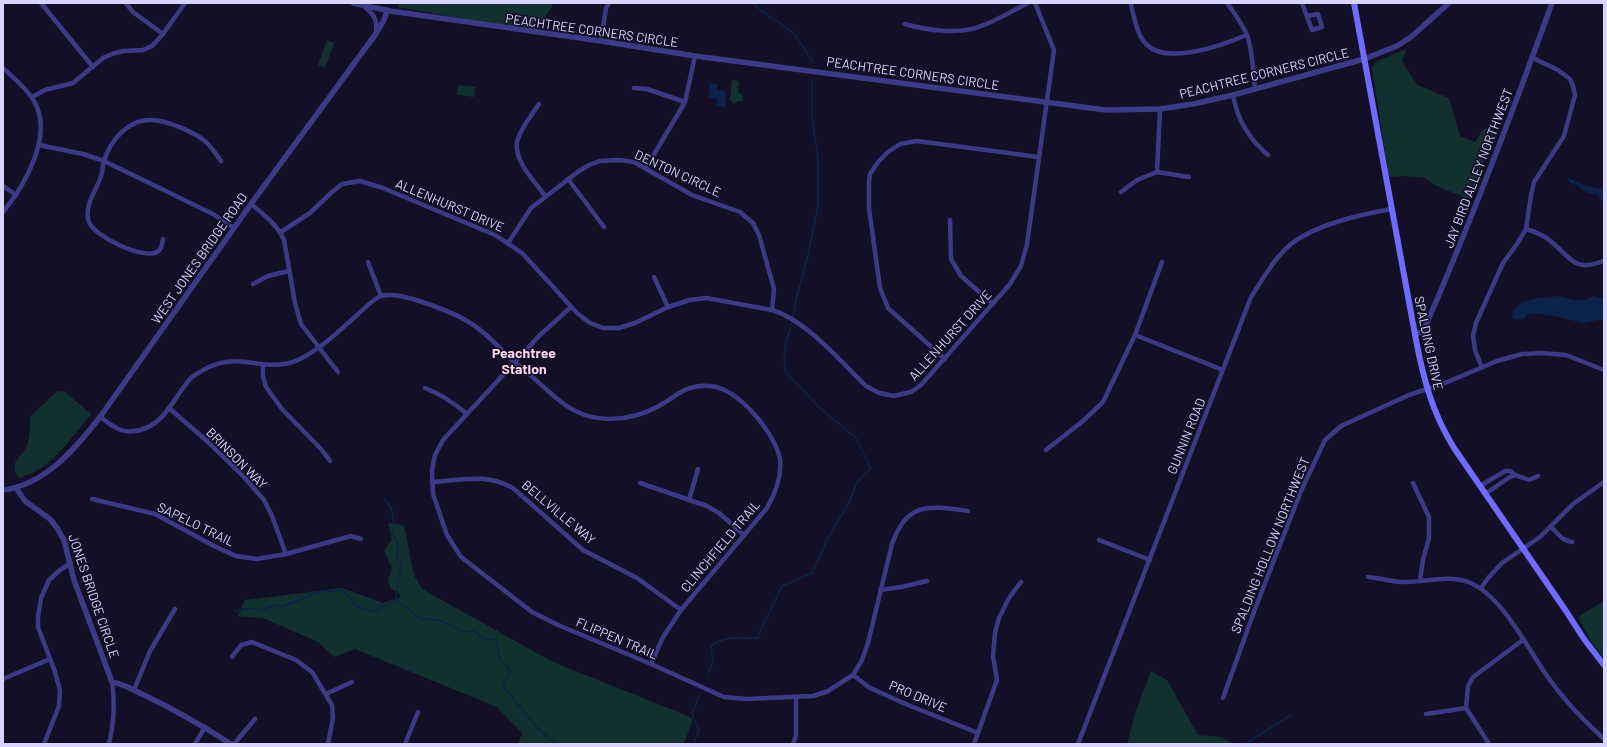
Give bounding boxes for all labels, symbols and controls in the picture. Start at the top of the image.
street label: PEACHTREE CORNERS CIRCLE [505,10,680,50]
street label: PEACHTREE CORNERS CIRCLE [1178,44,1351,102]
street label: PEACHTREE CORNERS CIRCLE [826,53,1001,93]
street label: JAY BIRD ALLEY NORTHWEST [1440,86,1516,250]
street label: DENTON CIRCLE [632,146,724,200]
street label: ALLENHURST DRIVE [393,175,507,235]
street label: WEST JONES BRIDGE ROAD [148,189,250,327]
street label: ALLENHURST DRIVE [905,286,995,384]
street label: SPALDING DRIVE [1411,295,1447,392]
district label: Peachtree Station [492,344,556,377]
street label: GUNNIN ROAD [1164,396,1208,476]
street label: BRINSON WAY [203,424,271,492]
street label: SPALDING HOLLOW NORTHWEST [1227,454,1313,636]
street label: BELLVILLE WAY [519,477,599,547]
street label: CLINCHFIELD TRAIL [677,497,763,595]
street label: SAPELO TRAIL [155,498,237,550]
street label: JONES BRIDGE CIRCLE [65,532,123,660]
street label: FLIPPEN TRAIL [574,614,660,662]
street label: PRO DRIVE [887,677,949,715]

